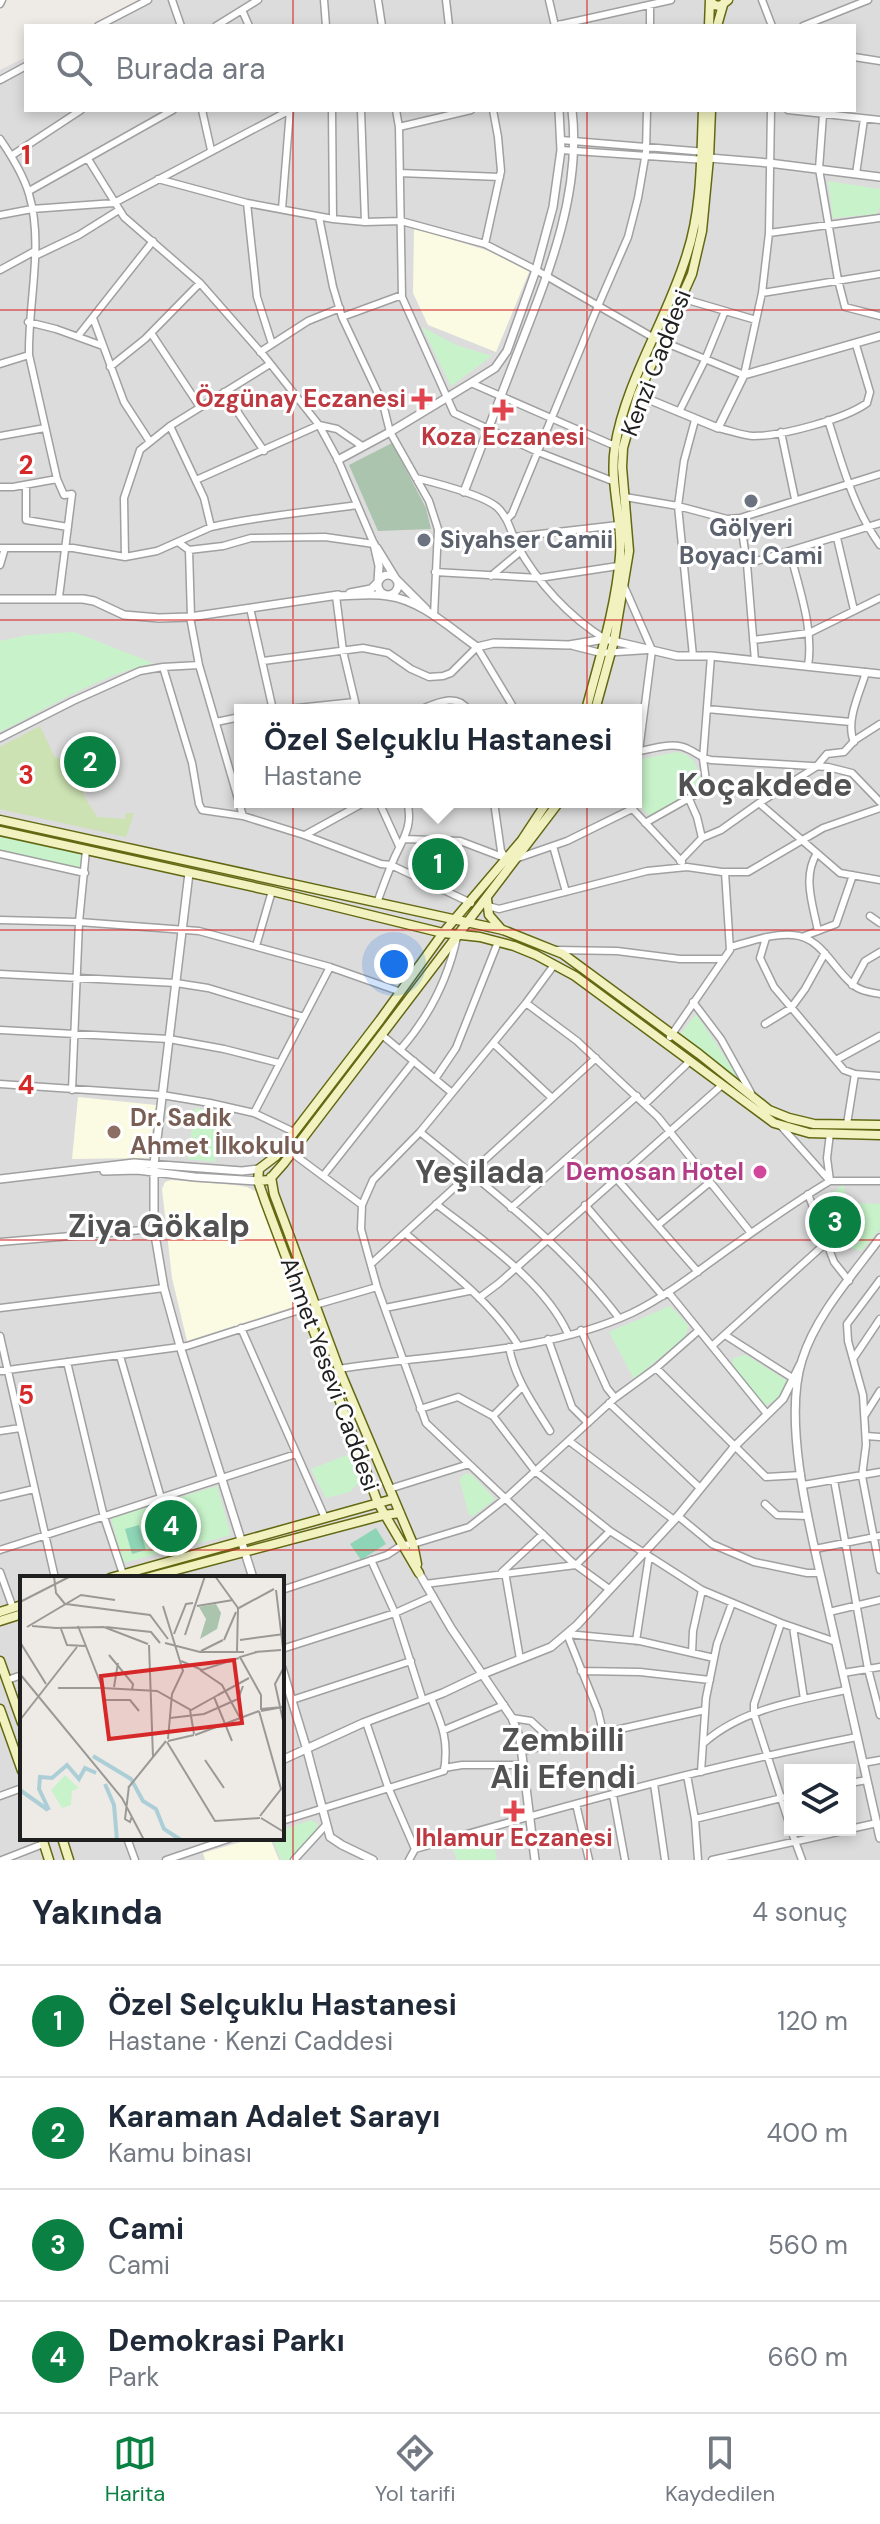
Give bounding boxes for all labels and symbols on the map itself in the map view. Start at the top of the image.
text: 1 [21,138,31,172]
street label: Kenzi Caddesi [613,285,698,441]
place label: Özgünay Eczanesi [195,383,406,414]
marker: Özgünay Eczanesi [413,390,431,408]
marker: Koza Eczanesi [494,401,512,419]
place label: Koza Eczanesi [421,421,585,452]
text: 2 [18,448,34,482]
marker: Gölyeri Boyacı Cami [742,492,760,510]
place label: Gölyeri Boyacı Cami [679,512,823,571]
place label: Siyahser Camii [440,524,613,555]
marker: Siyahser Camii [415,531,433,549]
pin: 2 [64,732,116,792]
text: 3 [18,758,34,792]
district label: Koçakdede [678,764,852,806]
pin: 1 [412,834,464,894]
your location [374,944,414,984]
text: 4 [18,1068,34,1102]
place label: Dr. Sadık Ahmet İlkokulu [130,1102,305,1161]
marker: Dr. Sadık Ahmet İlkokulu [105,1123,123,1141]
district label: Yeşilada [415,1151,545,1193]
place label: Demosan Hotel [566,1156,744,1187]
marker: Demosan Hotel [751,1163,769,1181]
pin: 3 [809,1192,861,1252]
district label: Ziya Gökalp [68,1205,250,1247]
street label: Ahmet Yesevi Caddesi [274,1253,387,1495]
text: 5 [18,1378,34,1412]
pin: 4 [145,1496,197,1556]
inset map [20,1576,284,1840]
district label: Zembilli Ali Efendi [490,1719,636,1798]
marker: Ihlamur Eczanesi [505,1802,523,1820]
place label: Ihlamur Eczanesi [415,1822,613,1853]

